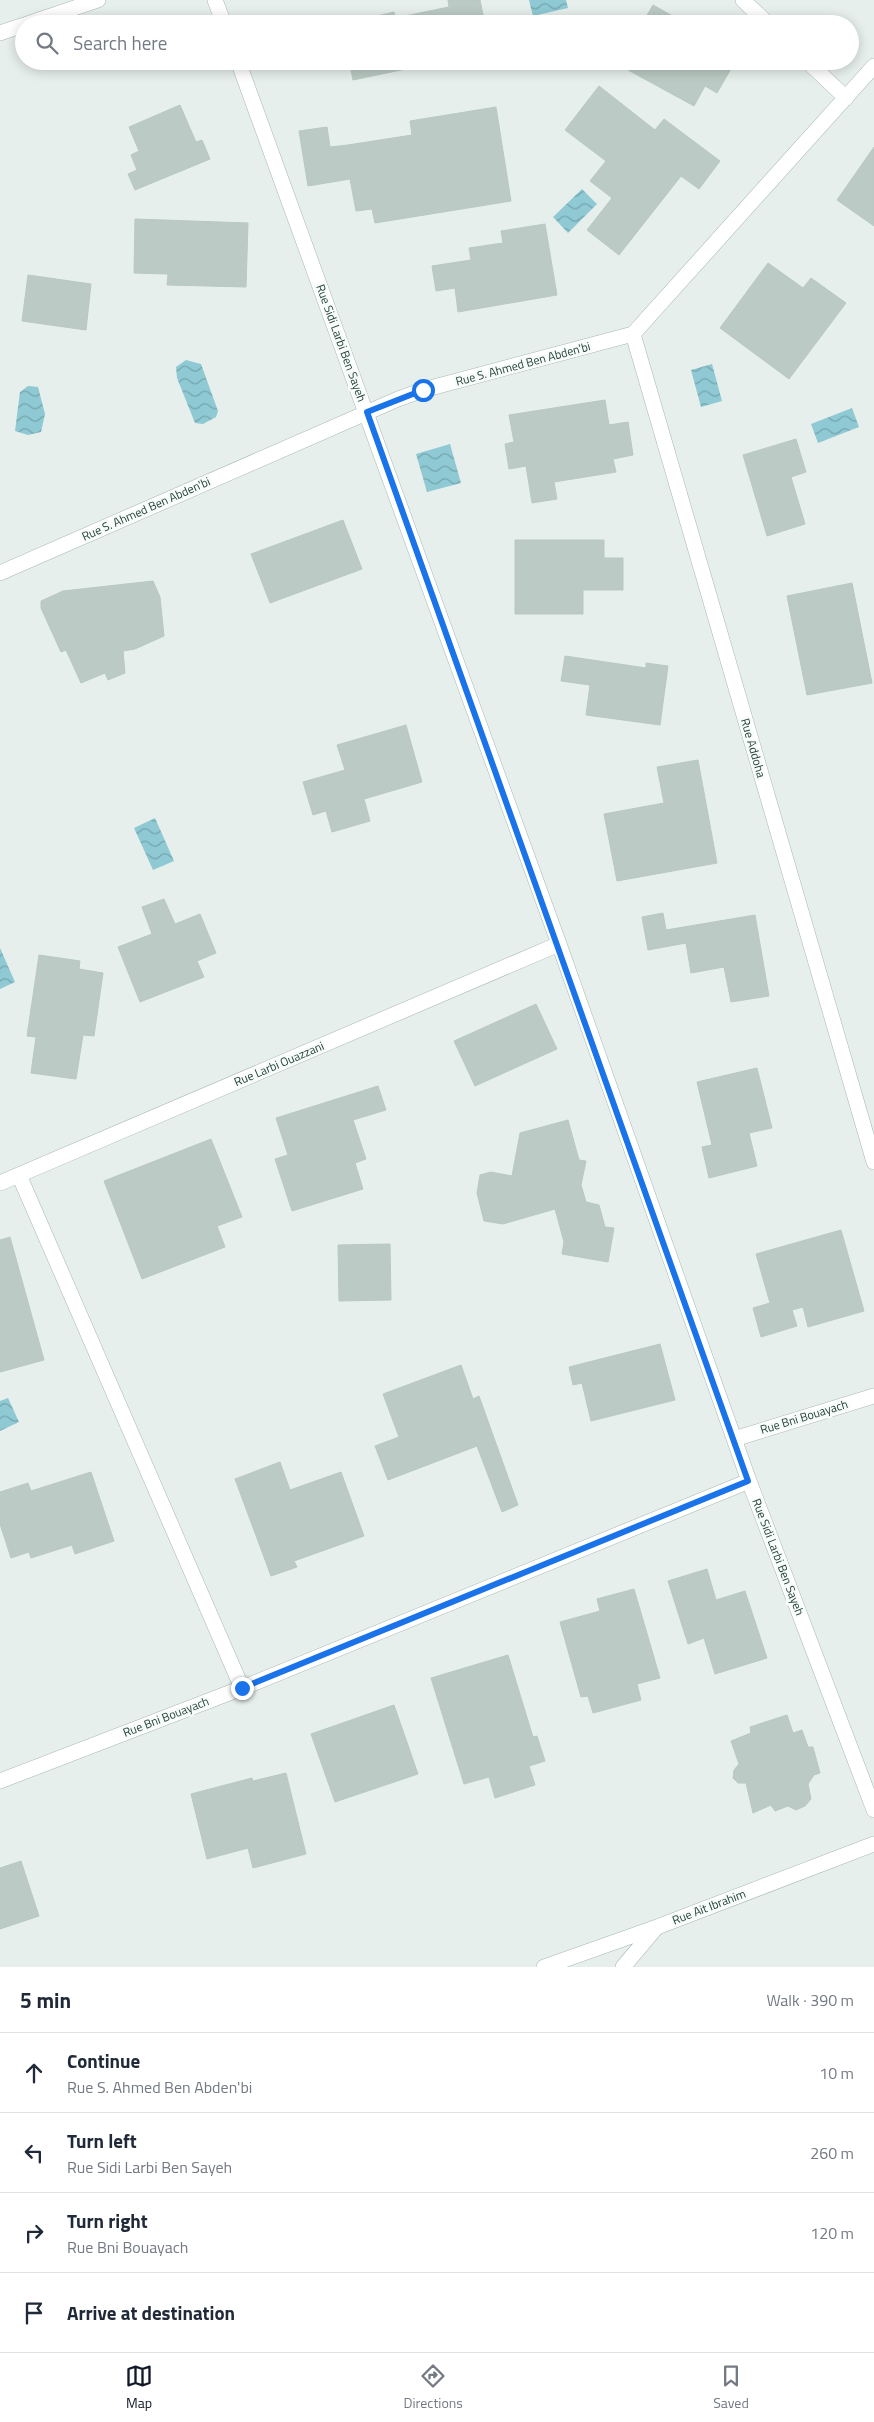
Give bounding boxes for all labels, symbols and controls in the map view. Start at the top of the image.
search box [15,15,859,70]
text: Search here [73,28,167,57]
icon: search [33,29,61,57]
street label: Rue Sidi Larbi Ben Sayeh [311,281,372,404]
street label: Rue S. Ahmed Ben Abden'bi [453,336,592,391]
route start [412,379,435,402]
street label: Rue S. Ahmed Ben Abden'bi [78,472,213,545]
street label: Rue Addoha [736,716,771,780]
street label: Rue Larbi Ouazzani [231,1036,327,1091]
street label: Rue Bni Bouayach [758,1394,850,1439]
street label: Rue Sidi Larbi Ben Sayeh [747,1496,810,1618]
route end [231,1677,254,1700]
street label: Rue Bni Bouayach [120,1691,212,1742]
street label: Rue Ait Ibrahim [669,1884,748,1929]
text: 5 min [20,1984,71,2016]
text: Walk · 390 m [766,1988,854,2012]
text: Continue [67,2046,140,2075]
icon: ahead [20,2059,48,2087]
text: 10 m [819,2061,854,2085]
text: Rue S. Ahmed Ben Abden'bi [67,2075,252,2099]
text: Turn left [67,2126,137,2155]
icon: left [20,2139,48,2167]
text: 260 m [810,2141,854,2165]
text: Rue Sidi Larbi Ben Sayeh [67,2155,232,2179]
text: Turn right [67,2206,148,2235]
icon: right [20,2219,48,2247]
text: 120 m [810,2221,854,2245]
text: Rue Bni Bouayach [67,2235,188,2259]
text: Arrive at destination [67,2298,235,2327]
icon: arrive [20,2299,48,2327]
tab: Map [125,2362,153,2413]
tab: Directions [403,2362,463,2413]
tab: Saved [713,2362,749,2413]

